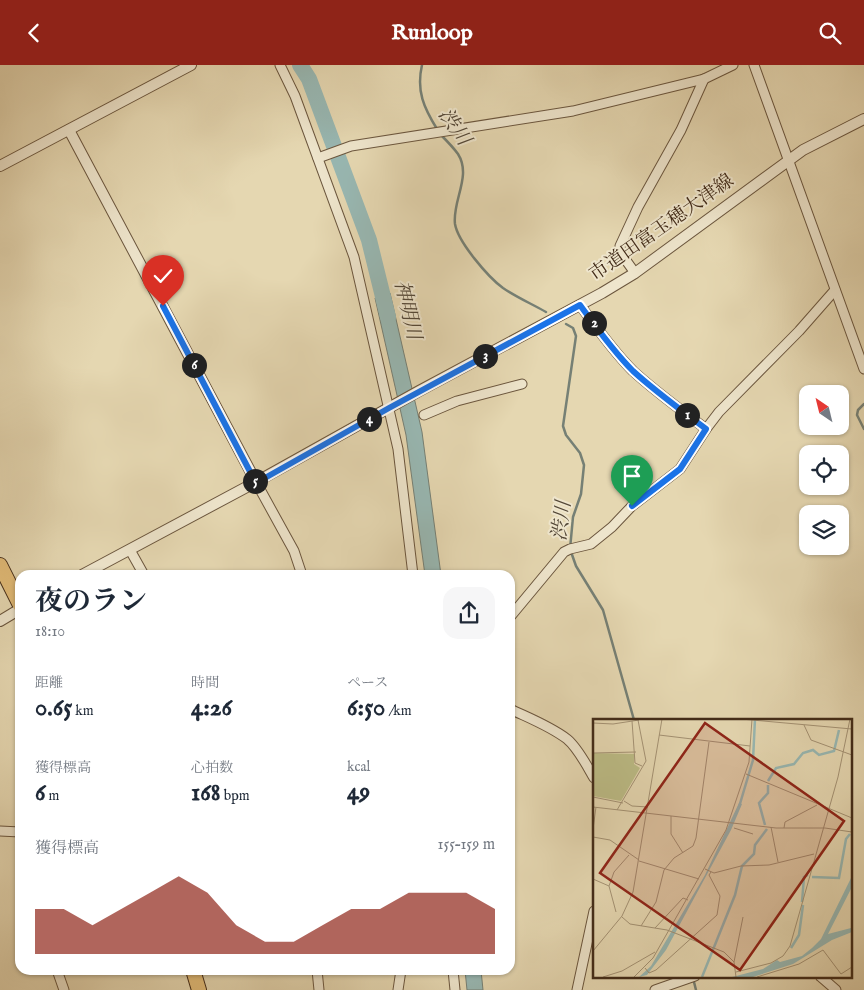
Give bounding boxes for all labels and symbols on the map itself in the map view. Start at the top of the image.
water label: 渋川 [432,103,477,152]
street label: 市道田富玉穂大津線 [585,169,739,287]
pin [142,255,184,306]
water label: 神明川 [388,278,426,344]
pin: 2 [582,311,606,335]
pin: 3 [472,343,498,369]
pin: 6 [182,353,206,377]
north arrow [799,385,849,435]
pin: 1 [674,403,700,427]
pin: 4 [356,407,382,431]
pin [611,455,653,506]
pin: 5 [242,469,268,493]
water label: 渋川 [547,498,577,542]
inset map [593,719,852,977]

